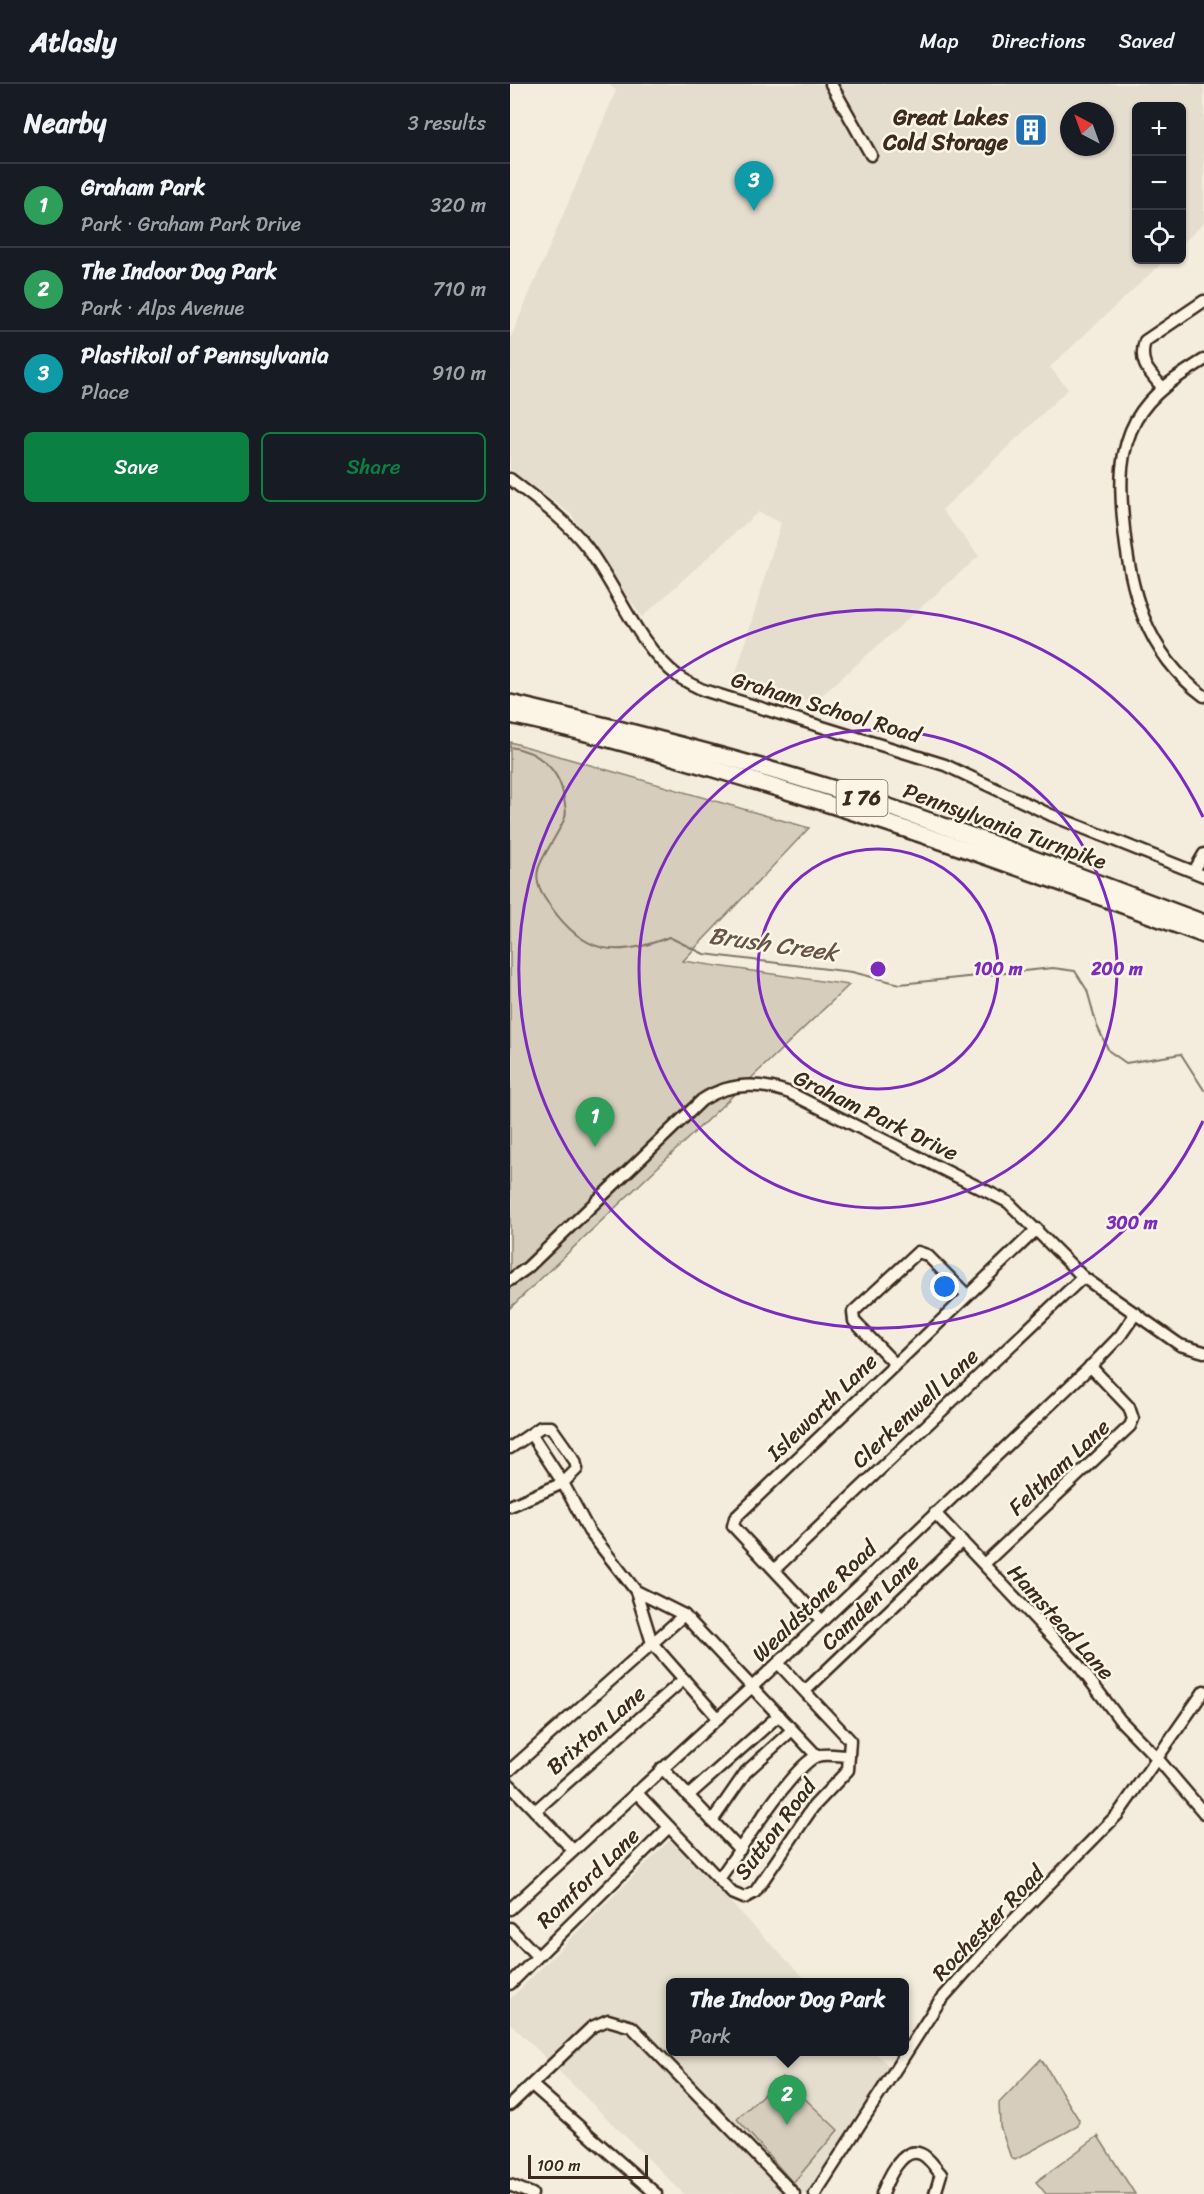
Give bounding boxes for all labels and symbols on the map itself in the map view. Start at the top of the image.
place label: Great Lakes Cold Storage [882,98,1009,162]
north arrow [1060,102,1114,156]
building icon: Great Lakes Cold Storage [1013,112,1049,148]
pin: 3 [734,162,774,211]
street label: Graham School Road [726,660,927,755]
street label: Pennsylvania Turnpike [898,771,1113,881]
road number: I 76 [836,780,888,816]
water label: Brush Creek [706,914,843,974]
text: 100 m [974,953,1023,985]
text: 200 m [1090,953,1143,985]
centre of rings [868,959,888,979]
street label: Graham Park Drive [787,1058,965,1172]
pin: 1 [576,1098,614,1147]
text: 300 m [1105,1207,1158,1239]
your location [930,1272,959,1301]
street label: Clerkenwell Lane [842,1338,988,1478]
street label: Isleworth Lane [756,1343,887,1471]
street label: Feltham Lane [999,1409,1119,1525]
street label: Wealdstone Road [742,1529,887,1672]
street label: Camden Lane [811,1544,929,1660]
street label: Hamstead Lane [997,1554,1125,1690]
street label: Brixton Lane [537,1675,655,1785]
street label: Sutton Road [723,1768,827,1888]
street label: Romford Lane [527,1818,649,1938]
street label: Rochester Road [922,1855,1055,1990]
pin: 2 [768,2076,806,2125]
scale bar [528,2152,648,2180]

